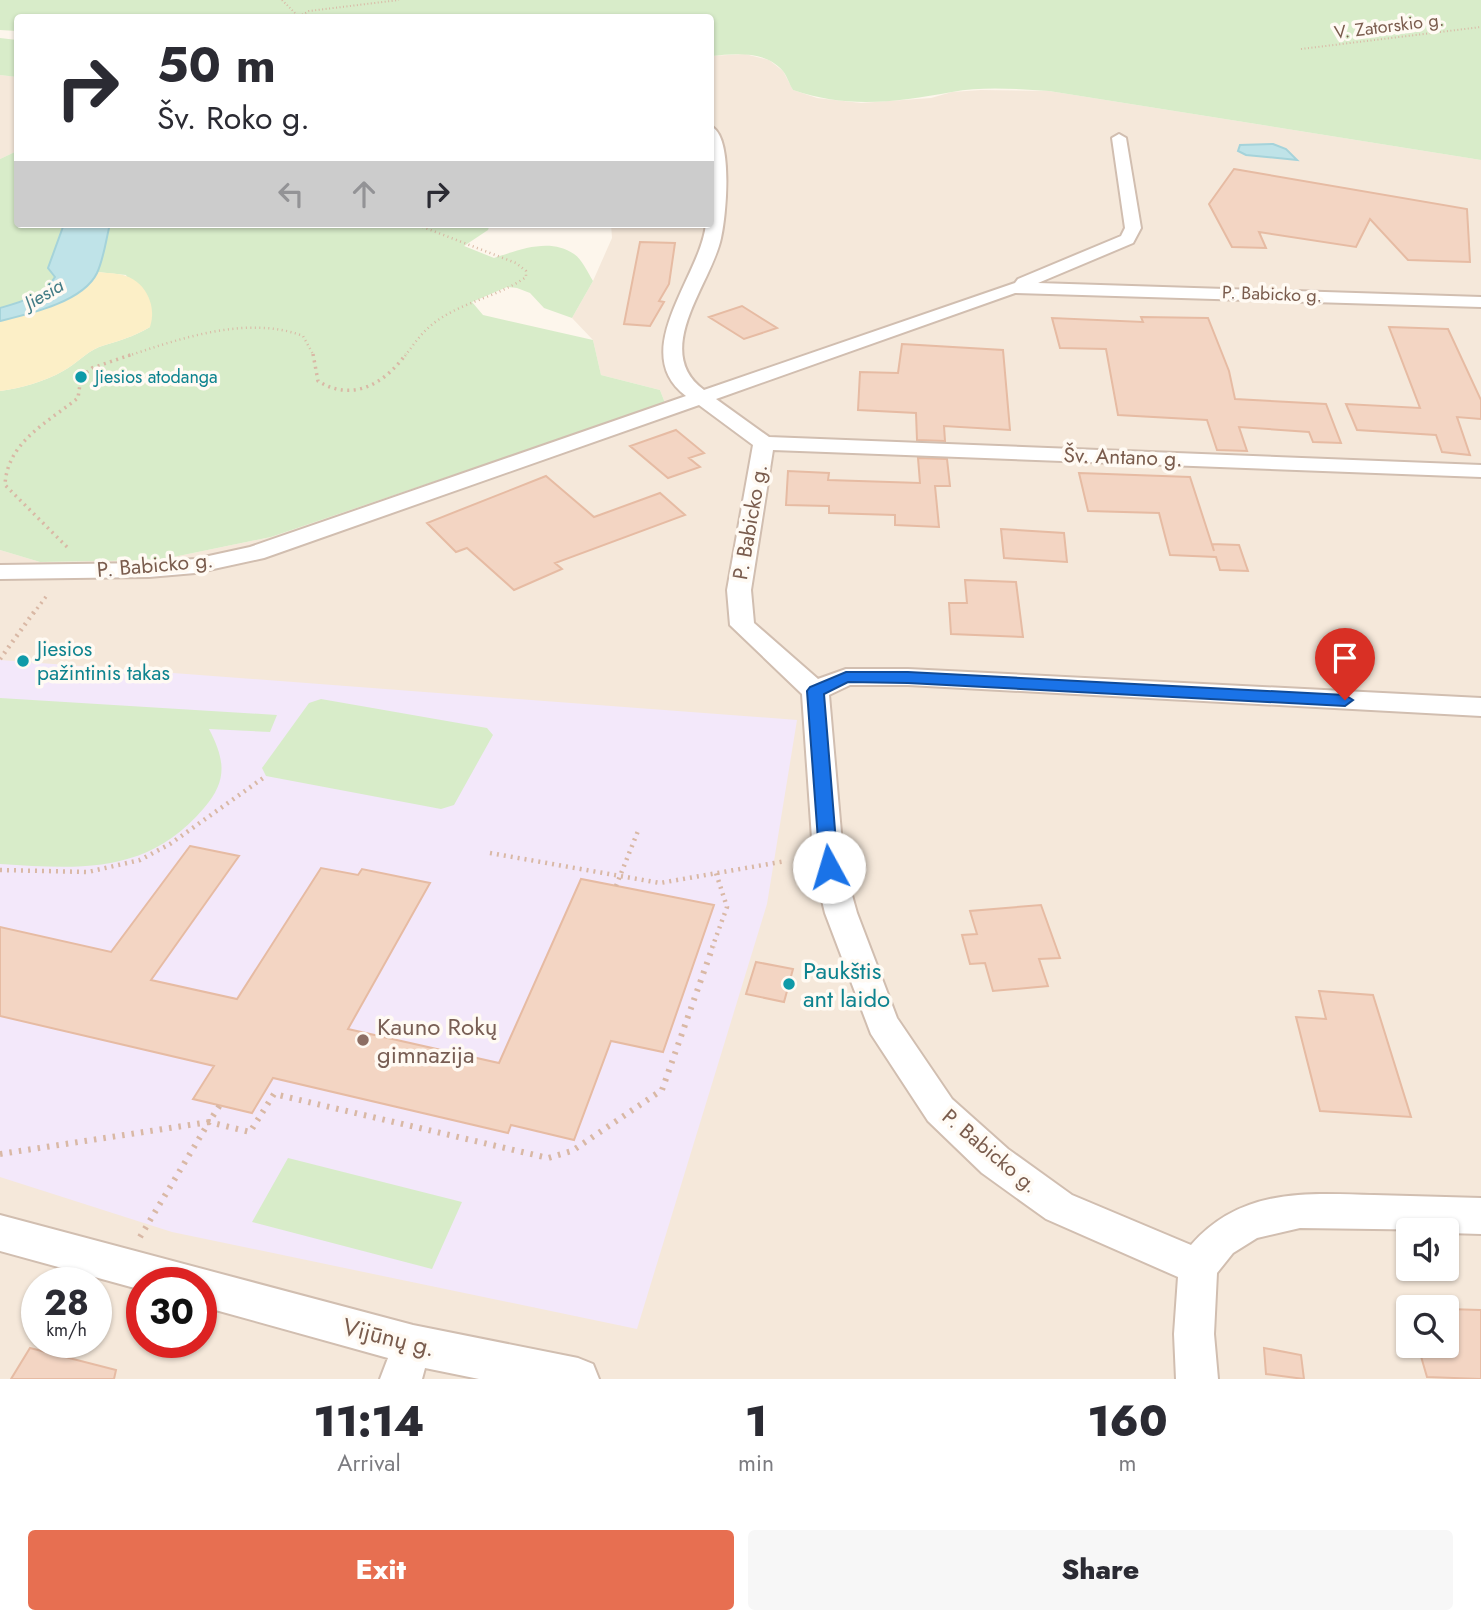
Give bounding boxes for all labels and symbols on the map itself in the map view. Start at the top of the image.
street label: V. Zatorskio g. [1333,6,1445,46]
water label: Jiesia [16,272,69,318]
street label: P. Babicko g. [1221,279,1323,309]
place label: Jiesios atodanga [93,364,218,390]
marker: Jiesios atodanga [73,369,89,385]
street label: Šv. Antano g. [1063,440,1183,474]
street label: P. Babicko g. [725,462,775,582]
street label: P. Babicko g. [95,545,215,585]
pin [1315,628,1375,700]
place label: Jiesios pažintinis takas [34,634,170,688]
marker: Jiesios pažintinis takas [15,653,31,669]
position arrow [792,830,866,904]
place label: Paukštis ant laido [803,953,890,1016]
marker: Paukštis ant laido [781,976,797,992]
place label: Kauno Rokų gimnazija [377,1009,497,1072]
marker: Kauno Rokų gimnazija [355,1032,371,1048]
street label: P. Babicko g. [936,1102,1044,1200]
speed limit sign: 30 [126,1267,217,1358]
street label: Vijūnų g. [339,1309,439,1365]

